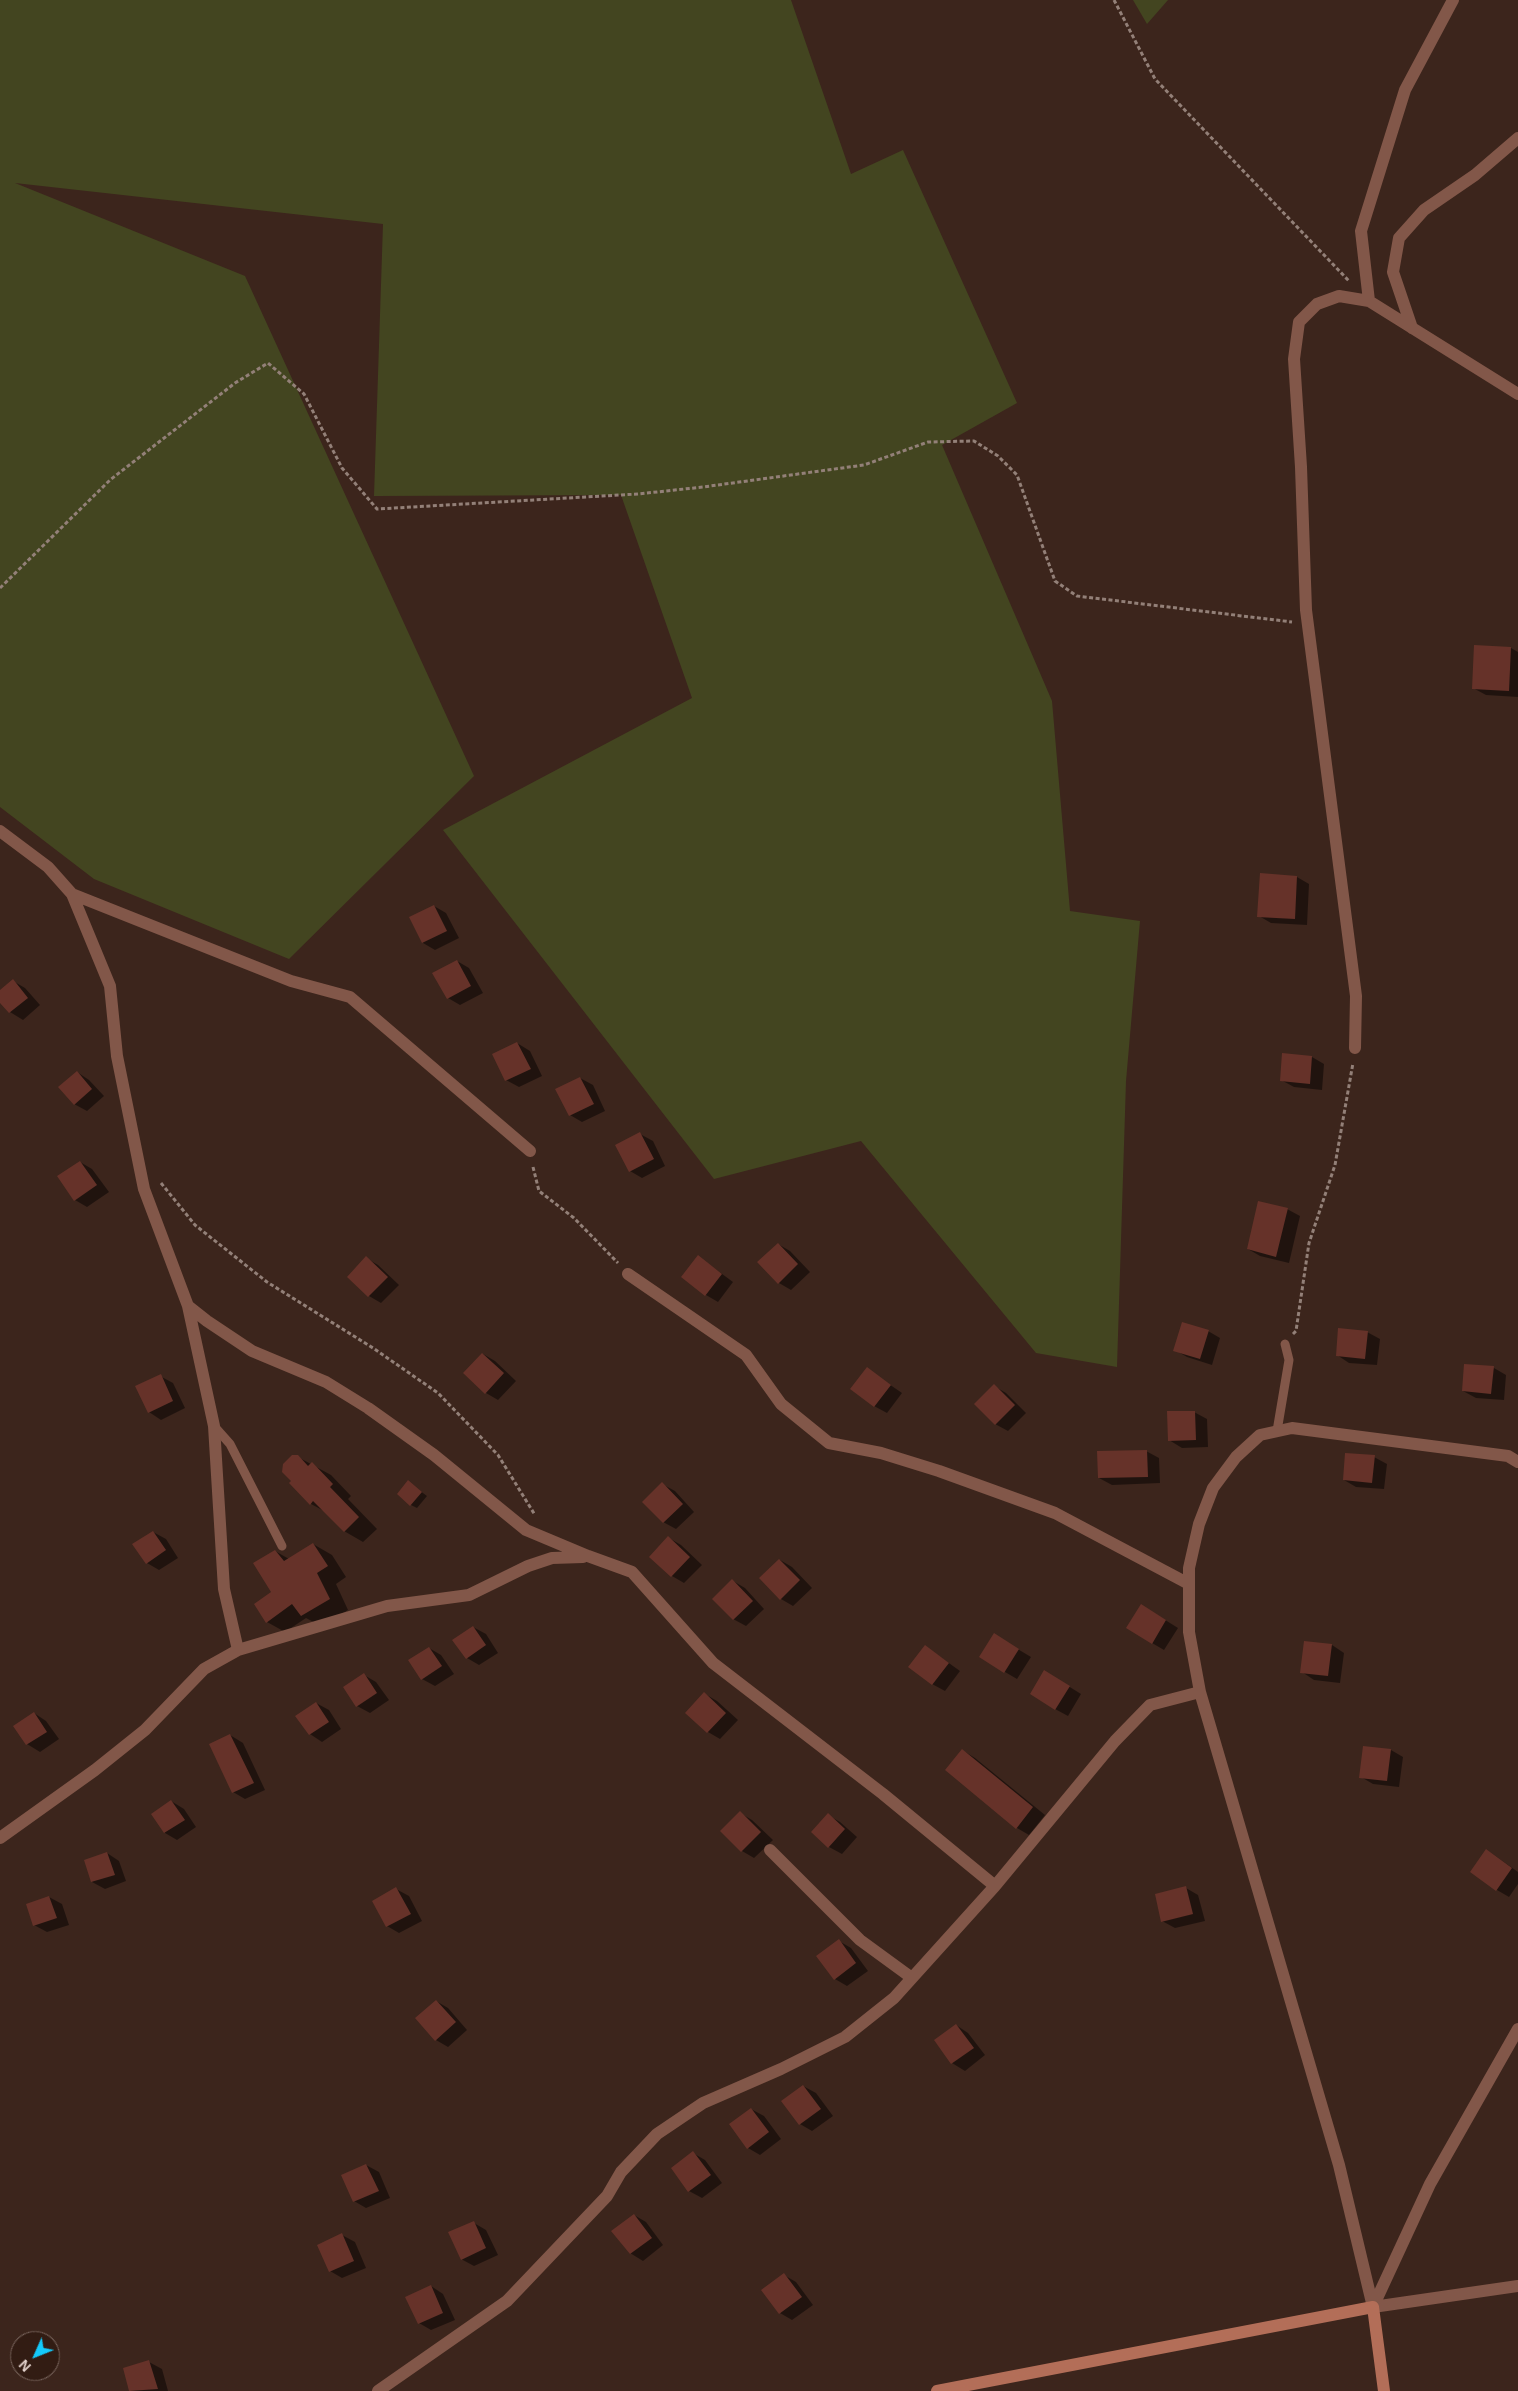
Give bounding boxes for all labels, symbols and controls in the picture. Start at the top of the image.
north arrow [10,2331,60,2381]
text: N [16,2357,34,2375]

